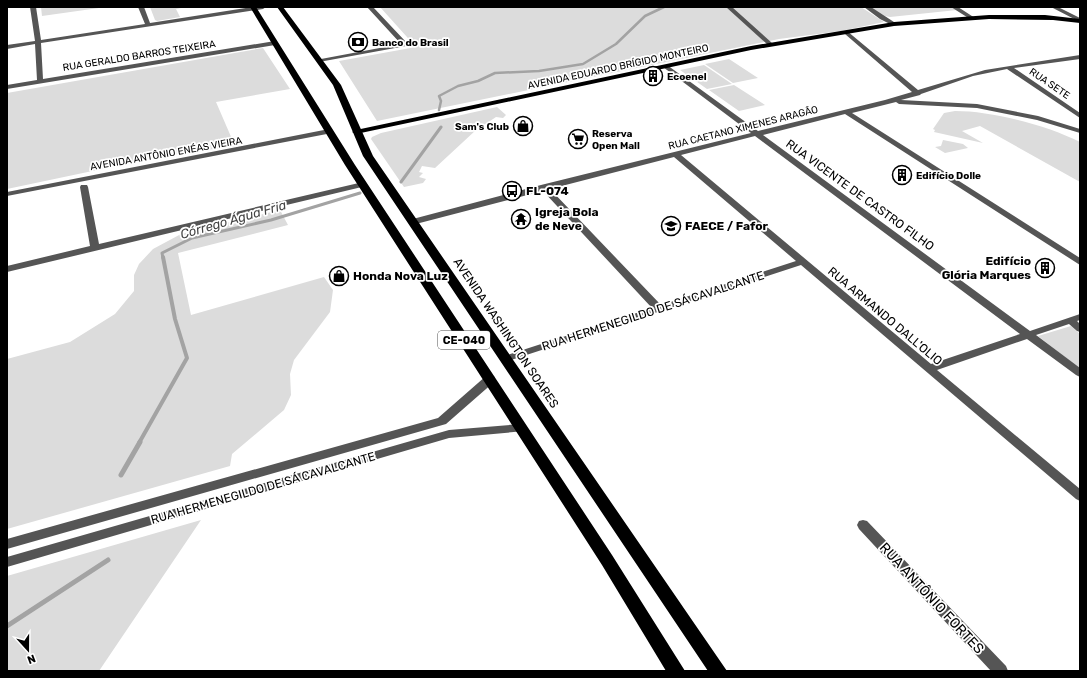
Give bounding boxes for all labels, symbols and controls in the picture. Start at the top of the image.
bank icon: Banco do Brasil [347,31,369,53]
place label: Banco do Brasil [372,37,449,49]
street label: RUA GERALDO BARROS TEIXEIRA [62,38,217,74]
street label: AVENIDA EDUARDO BRÍGIDO MONTEIRO [527,42,710,92]
building icon: Ecoenel [642,65,664,87]
street label: RUA SETE [1027,66,1072,102]
place label: Ecoenel [667,71,707,83]
street label: RUA CAETANO XIMENES ARAGÃO [667,103,820,152]
shop icon: Sam's Club [512,115,534,137]
place label: Sam's Club [455,121,509,133]
supermarket icon: Reserva Open Mall [567,128,589,150]
place label: Reserva Open Mall [592,128,640,152]
street label: AVENIDA ANTÔNIO ENÉAS VIEIRA [89,135,243,173]
street label: RUA VICENTE DE CASTRO FILHO [783,137,937,253]
building icon: Edifício Dolle [891,164,913,186]
place label: Edifício Dolle [916,170,981,182]
bus stop icon: FL-074 [501,180,523,202]
place label: FL-074 [526,184,569,198]
water label: Córrego Água Fria [178,197,288,243]
place label: Igreja Bola de Neve [535,205,599,233]
temple icon: Igreja Bola de Neve [510,208,532,230]
school or university icon: FAECE / Fafor [660,215,682,237]
place label: FAECE / Fafor [685,219,769,233]
place label: Edifício Glória Marques [942,254,1031,282]
street label: AVENIDA WASHINGTON SOARES [450,255,562,411]
building icon: Edifício Glória Marques [1034,257,1056,279]
street label: RUA ARMANDO DALL'OLIO [825,264,945,368]
shop icon: Honda Nova Luz [328,265,350,287]
street label: RUA HERMENEGILDO DE SÁ CAVALCANTE [540,268,766,354]
place label: Honda Nova Luz [353,269,448,283]
road number: CE-040 [438,331,490,349]
street label: RUA HERMENEGILDO DE SÁ CAVALCANTE [149,449,377,527]
street label: RUA ANTÔNIO FORTES [876,539,988,658]
north arrow [8,630,48,670]
text: N [25,651,37,666]

